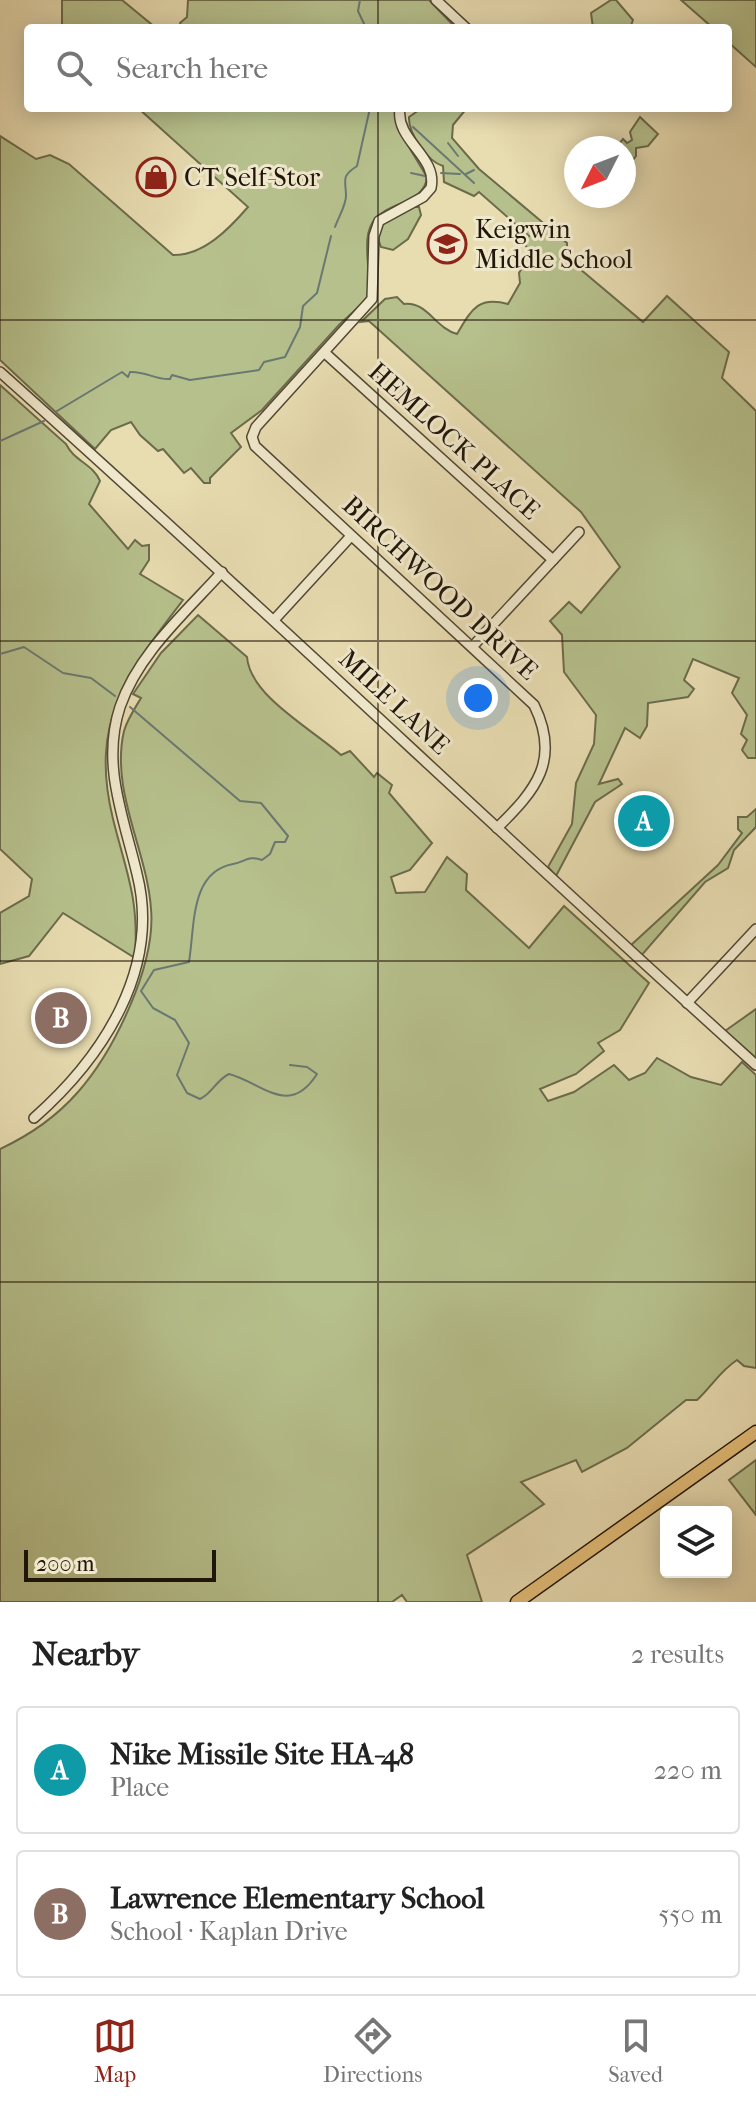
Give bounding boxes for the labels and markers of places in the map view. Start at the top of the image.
shop icon: CT Self-Stor [135,156,177,198]
place label: CT Self-Stor [184,162,320,193]
place label: Keigwin Middle School [475,214,633,275]
school or university icon: Keigwin Middle School [426,223,468,265]
pin: A [618,791,670,851]
pin: B [35,988,87,1048]

